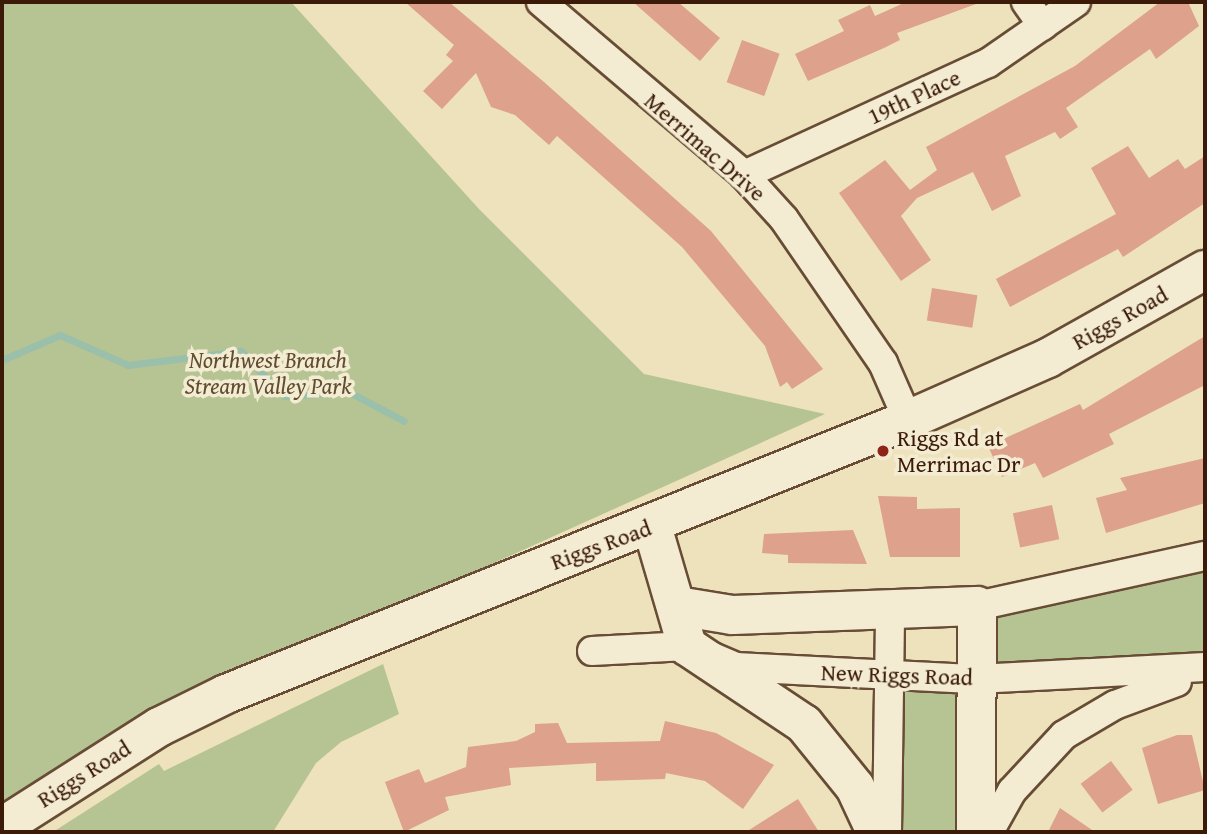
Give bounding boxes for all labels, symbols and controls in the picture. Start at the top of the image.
street label: 19th Place [863,64,965,130]
street label: Merrimac Drive [639,87,771,207]
street label: Riggs Road [1067,281,1173,355]
park label: Northwest Branch Stream Valley Park [184,346,352,400]
place label: Riggs Rd at Merrimac Dr [897,424,1020,478]
marker: Riggs Rd at Merrimac Dr [875,443,891,459]
street label: Riggs Road [547,514,655,576]
street label: New Riggs Road [821,659,973,691]
street label: Riggs Road [32,735,136,813]

